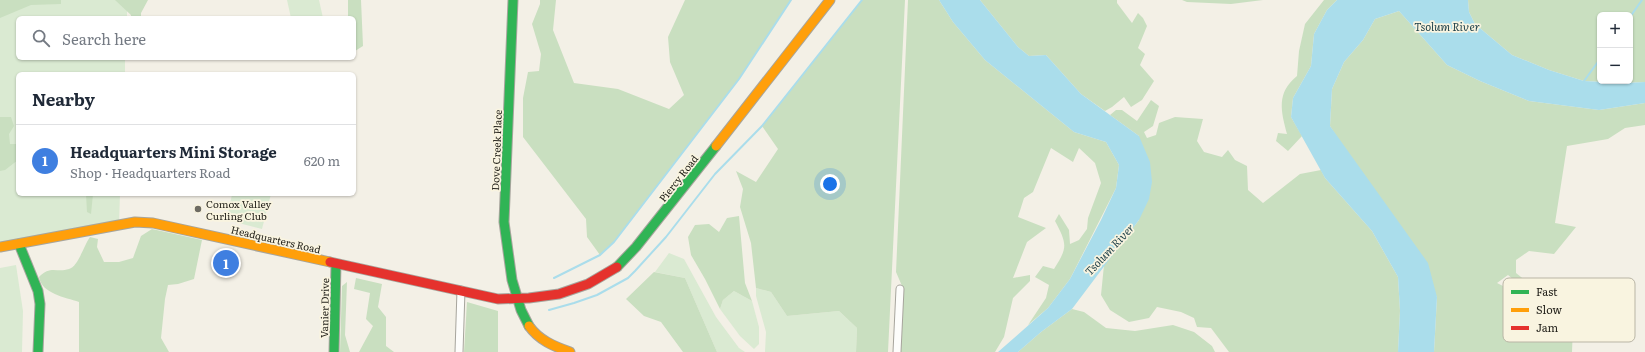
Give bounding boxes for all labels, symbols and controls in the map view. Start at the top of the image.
map controls [1597,12,1633,84]
button: + [1597,12,1633,48]
search box [16,16,356,60]
water label: Tsolum River [1414,18,1480,34]
icon: search [30,27,52,49]
text: Search here [62,27,146,50]
button: − [1597,48,1633,84]
text: Nearby [32,86,95,111]
street label: Dove Creek Place [487,109,505,191]
text: Headquarters Mini Storage [70,140,277,163]
text: 1 [42,151,48,170]
text: 620 m [304,151,340,170]
street label: Piercy Road [655,151,701,205]
text: Shop · Headquarters Road [70,163,231,182]
your location [820,174,840,194]
place label: Comox Valley Curling Club [206,196,271,223]
marker: Comox Valley Curling Club [193,204,203,214]
water label: Tsolum River [1081,220,1137,278]
street label: Headquarters Road [230,221,322,257]
pin: 1 [213,248,239,278]
street label: Vanier Drive [316,278,332,338]
legend [1503,278,1635,342]
text: Fast [1536,283,1558,299]
text: Slow [1536,301,1562,317]
text: Jam [1536,319,1559,335]

